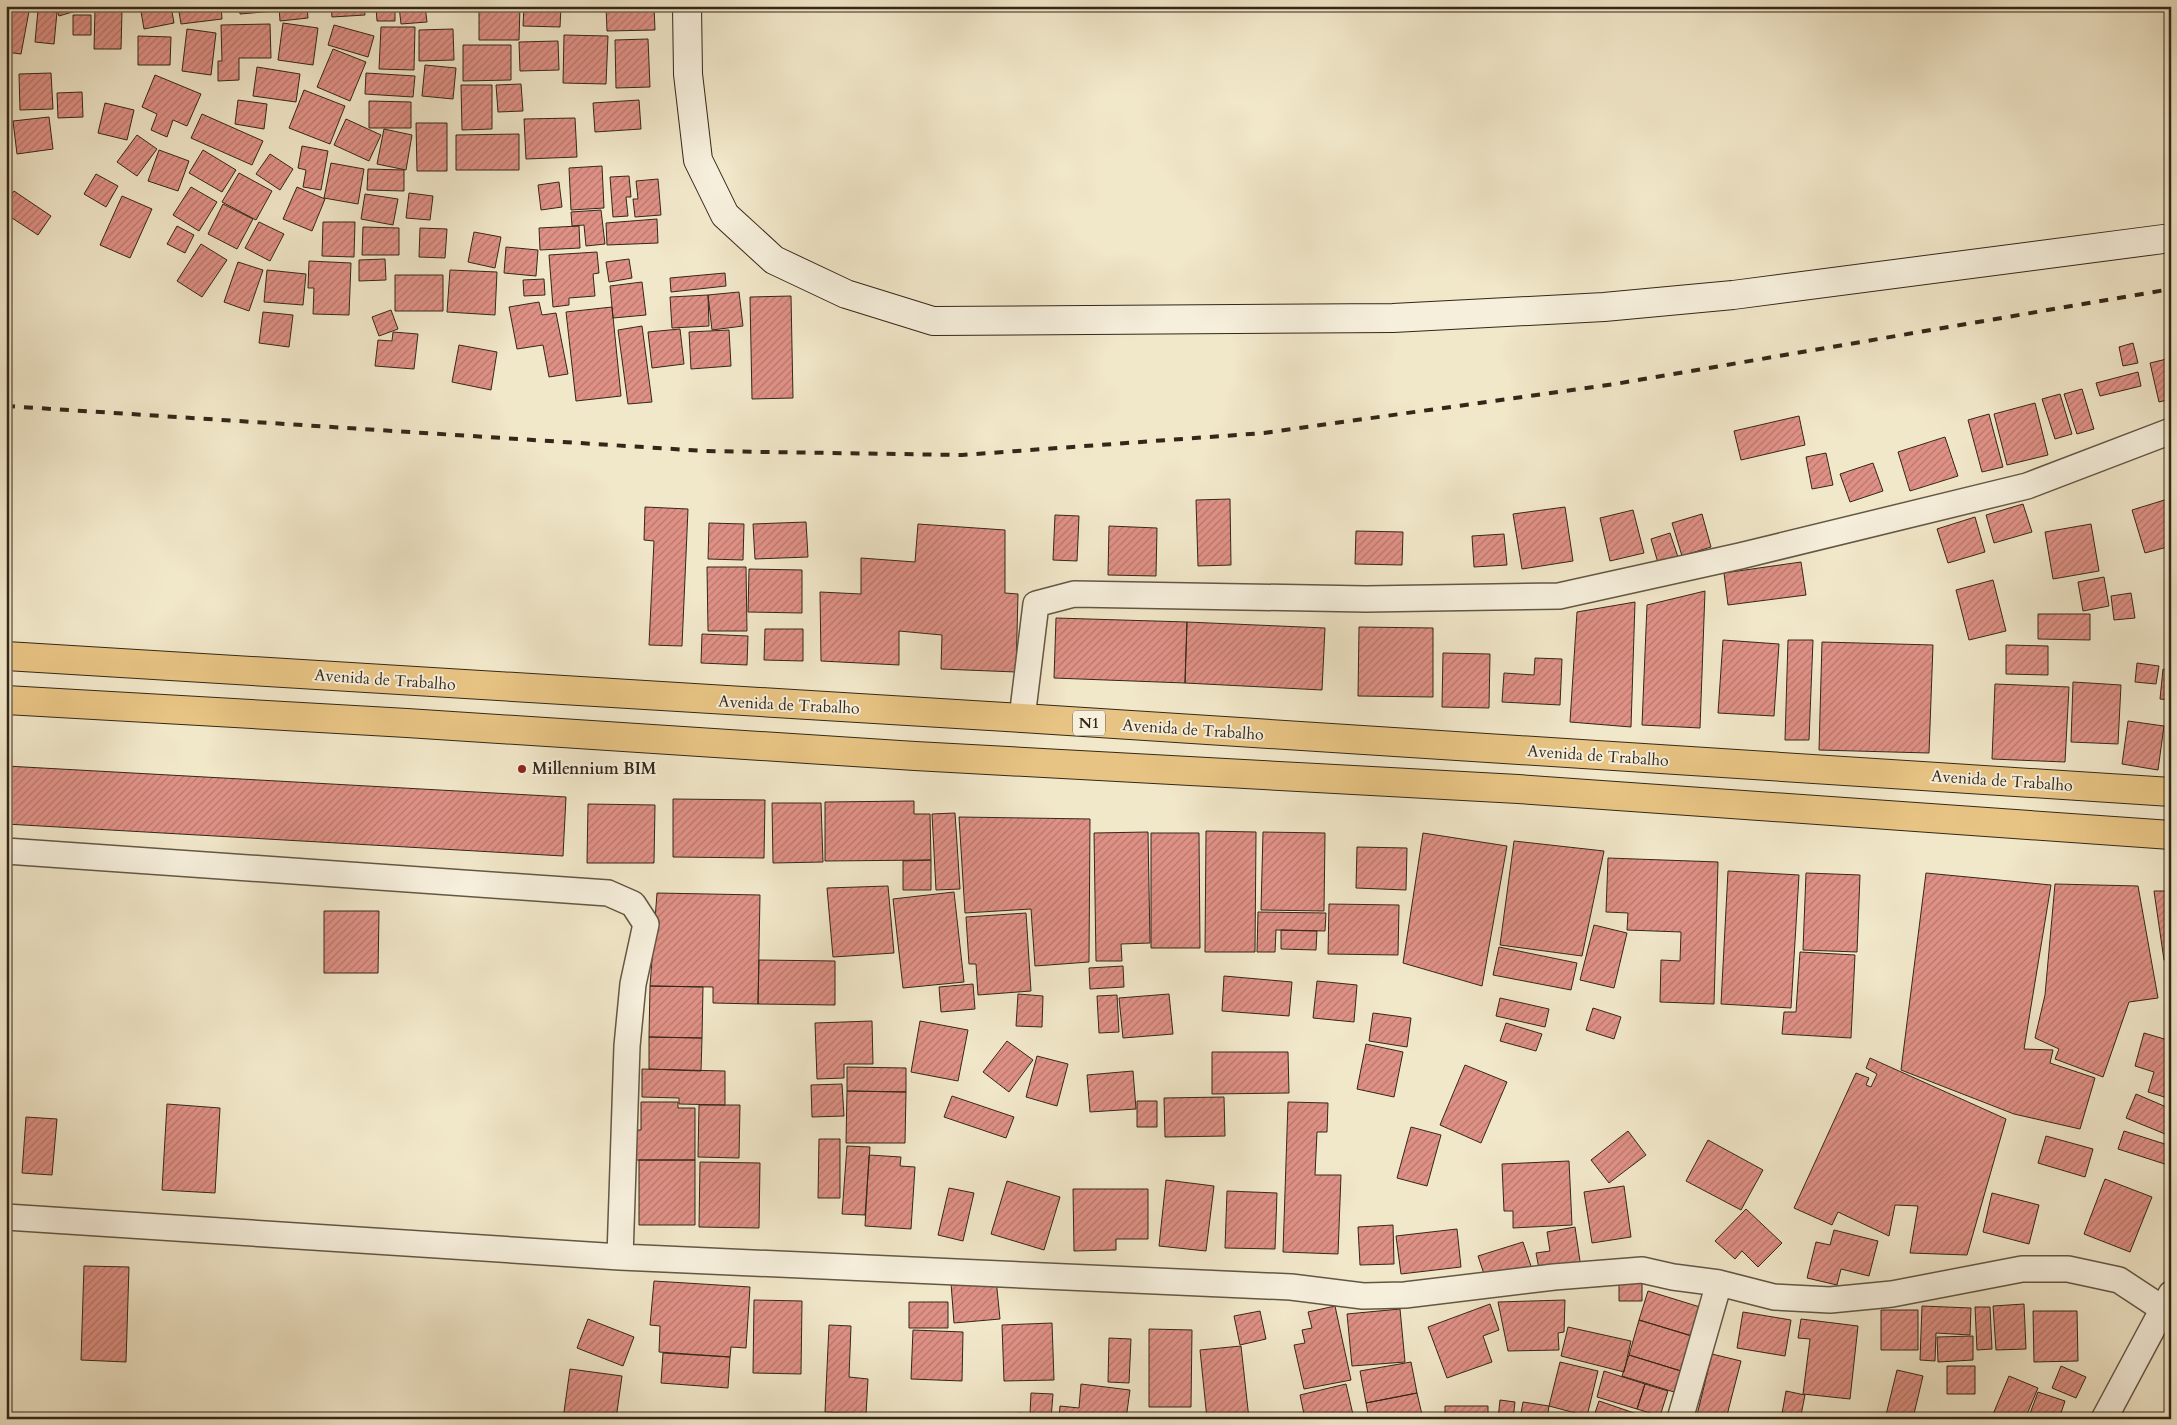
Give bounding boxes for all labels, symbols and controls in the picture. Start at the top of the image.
street label: Avenida de Trabalho [314,664,457,696]
street label: Avenida de Trabalho [718,690,861,720]
road number: N1 [1073,710,1105,736]
street label: Avenida de Trabalho [1122,714,1265,746]
street label: Avenida de Trabalho [1527,740,1670,772]
place label: Millennium BIM [532,758,657,780]
marker: Millennium BIM [516,763,528,775]
street label: Avenida de Trabalho [1931,765,2074,797]

